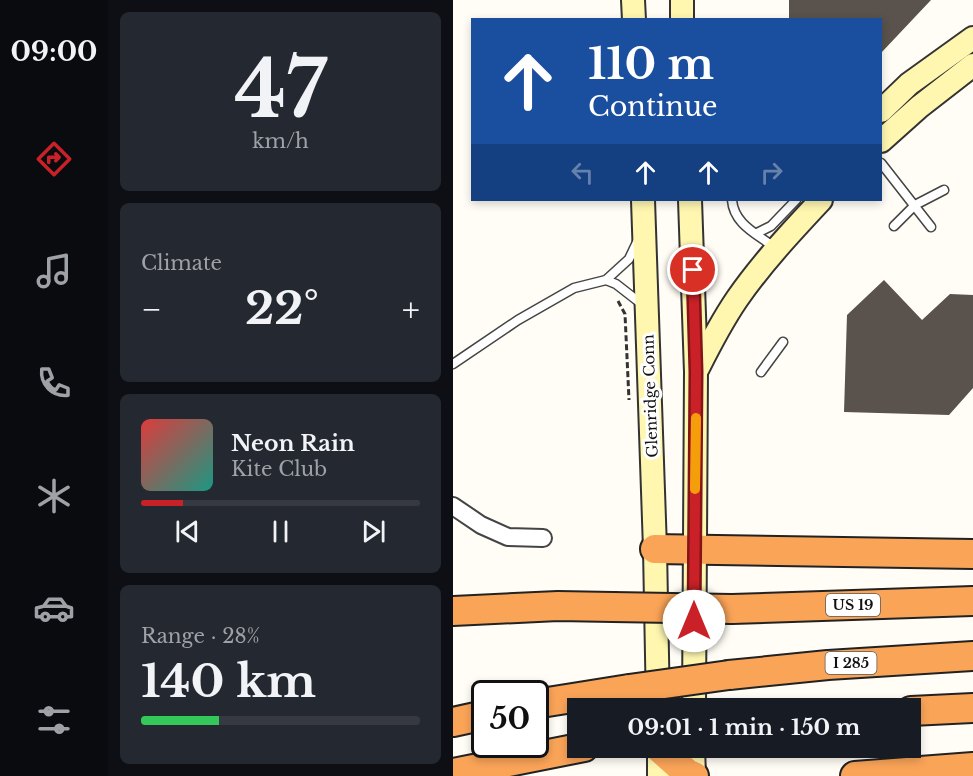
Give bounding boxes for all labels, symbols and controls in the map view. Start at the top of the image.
text: 09:00 [10,35,98,68]
text: 110 m [588,38,714,90]
text: 47 [234,41,327,138]
icon: ahead [489,42,567,120]
text: Continue [588,90,718,123]
text: km/h [252,129,309,153]
icon: directions [33,138,75,180]
icon: left [566,156,599,189]
icon: ahead [629,156,662,189]
icon: ahead [692,156,725,189]
icon: right [755,156,788,189]
pin [667,244,718,295]
icon: music [33,250,75,292]
text: Climate [141,251,222,275]
icon: arrive [676,253,709,286]
text: 22° [245,280,319,336]
text: − [141,289,162,330]
text: + [402,289,420,330]
street label: Glenridge Conn [638,334,662,458]
icon: phone [33,362,75,404]
text: Neon Rain [231,430,355,457]
text: Kite Club [231,457,327,481]
icon: climate [33,475,75,517]
icon: previous [171,515,204,548]
icon: pause [264,515,297,548]
icon: next [357,515,390,548]
icon: car [33,587,75,629]
position arrow [662,589,726,653]
road number: US 19 [826,594,880,616]
text: Range · 28% [141,624,260,648]
road number: I 285 [825,652,877,674]
text: 140 km [141,653,316,709]
speed limit sign: 50 [471,680,549,758]
icon: filters [33,699,75,741]
text: 09:01 · 1 min · 150 m [628,714,860,741]

